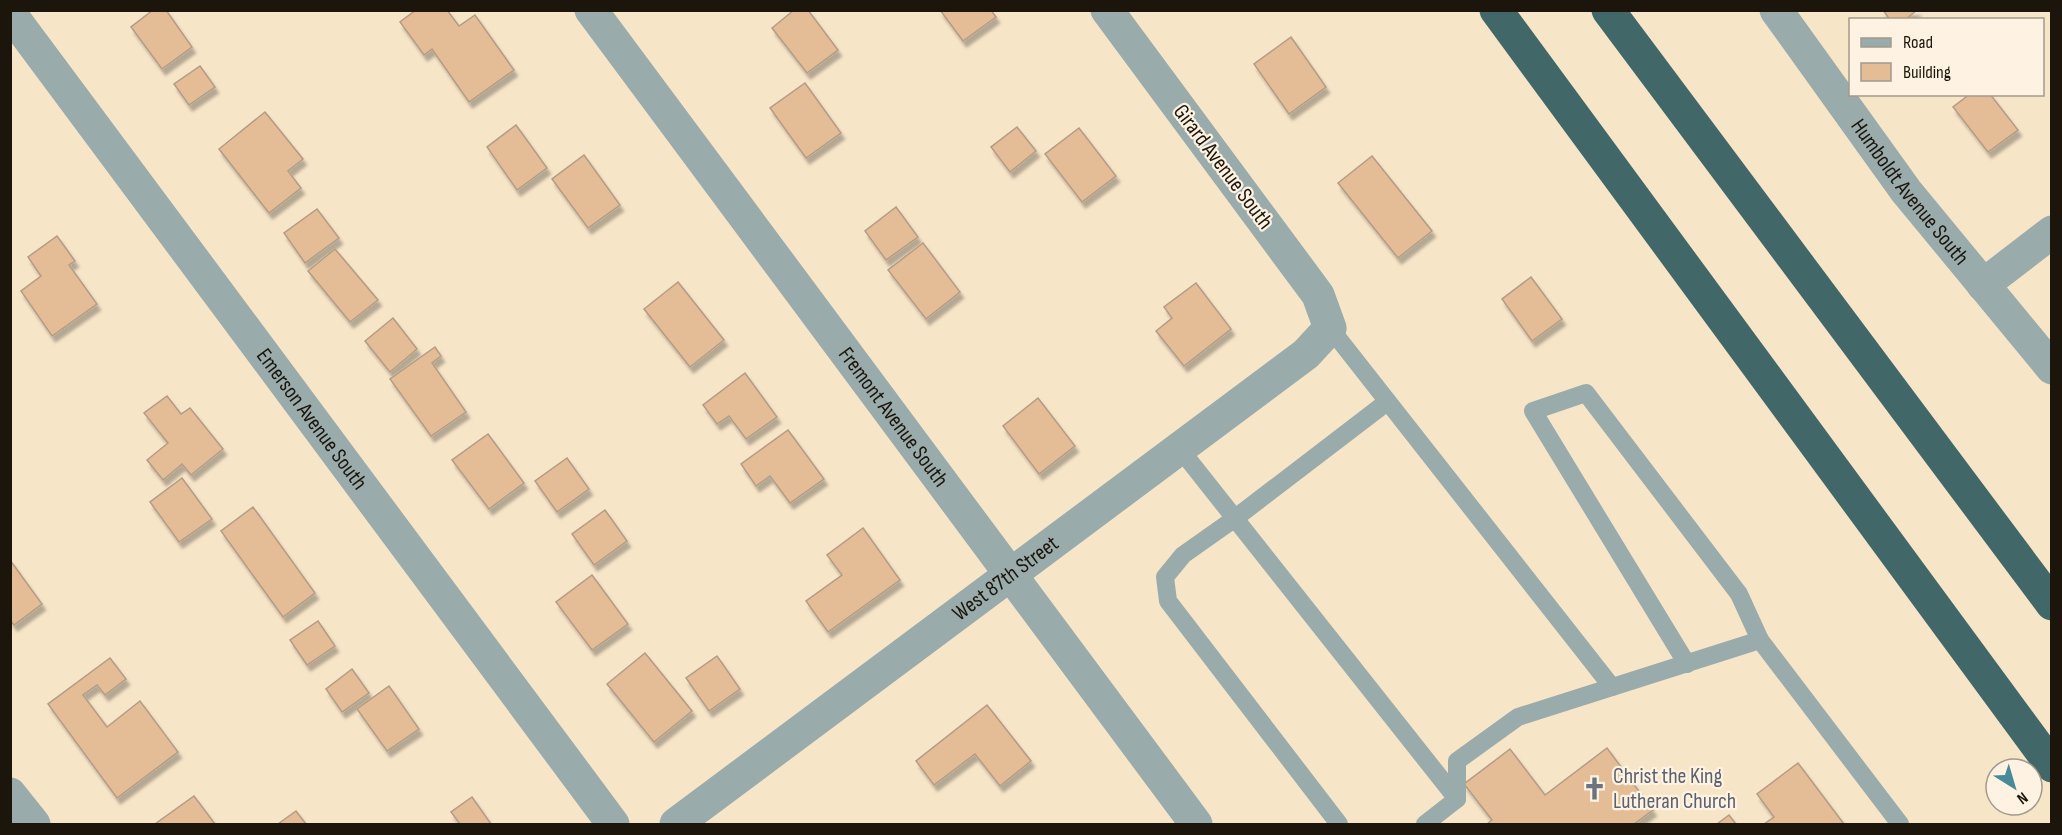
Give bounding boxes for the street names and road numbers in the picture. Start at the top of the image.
street label: Girard Avenue South [1167,99,1279,235]
street label: Humboldt Avenue South [1845,114,1975,271]
street label: Fremont Avenue South [833,342,954,492]
street label: Emerson Avenue South [251,343,373,495]
street label: West 87th Street [947,530,1064,627]

